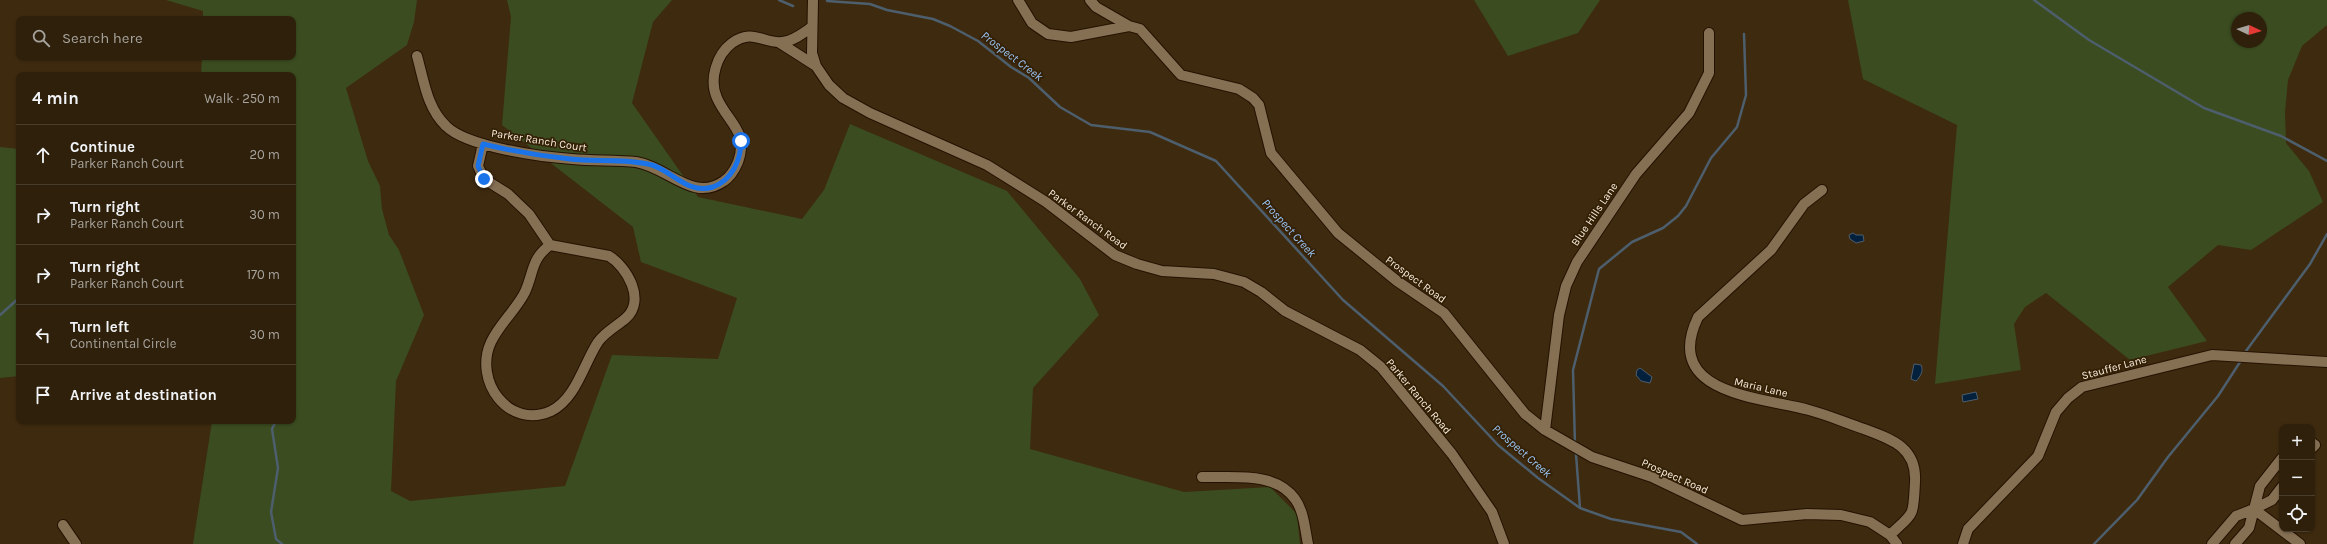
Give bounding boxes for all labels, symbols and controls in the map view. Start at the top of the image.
north arrow [2231,12,2267,48]
search box [16,16,296,60]
icon: search [30,27,52,49]
water label: Prospect Creek [978,28,1046,84]
text: Search here [62,29,143,47]
text: 4 min [32,88,79,108]
text: Walk · 250 m [204,91,280,106]
street label: Parker Ranch Court [490,127,588,154]
route start [732,132,750,150]
text: Continue [70,138,135,156]
icon: ahead [32,144,54,166]
text: 20 m [250,147,280,162]
text: Parker Ranch Court [70,156,184,171]
route end [475,170,493,188]
street label: Blue Hills Lane [1568,180,1621,248]
street label: Parker Ranch Road [1046,186,1130,252]
water label: Prospect Creek [1259,196,1319,261]
text: Turn right [70,198,140,216]
icon: right [32,204,54,226]
text: 30 m [249,207,280,222]
text: Parker Ranch Court [70,216,184,231]
street label: Prospect Road [1383,253,1449,306]
text: Turn right [70,258,140,276]
icon: right [32,264,54,286]
text: 170 m [247,267,280,282]
text: Parker Ranch Court [70,276,184,291]
text: Turn left [70,318,129,336]
icon: left [32,324,54,346]
text: 30 m [249,327,280,342]
text: Continental Circle [70,336,176,351]
street label: Stauffer Lane [2080,352,2148,382]
street label: Parker Ranch Road [1383,356,1454,437]
street label: Maria Lane [1733,375,1789,400]
icon: arrive [32,384,54,406]
text: Arrive at destination [70,386,217,404]
water label: Prospect Creek [1490,422,1555,481]
map controls [2279,424,2315,532]
button: + [2279,424,2315,460]
street label: Prospect Road [1639,456,1710,497]
button: − [2279,460,2315,496]
button: locate [2279,496,2315,532]

